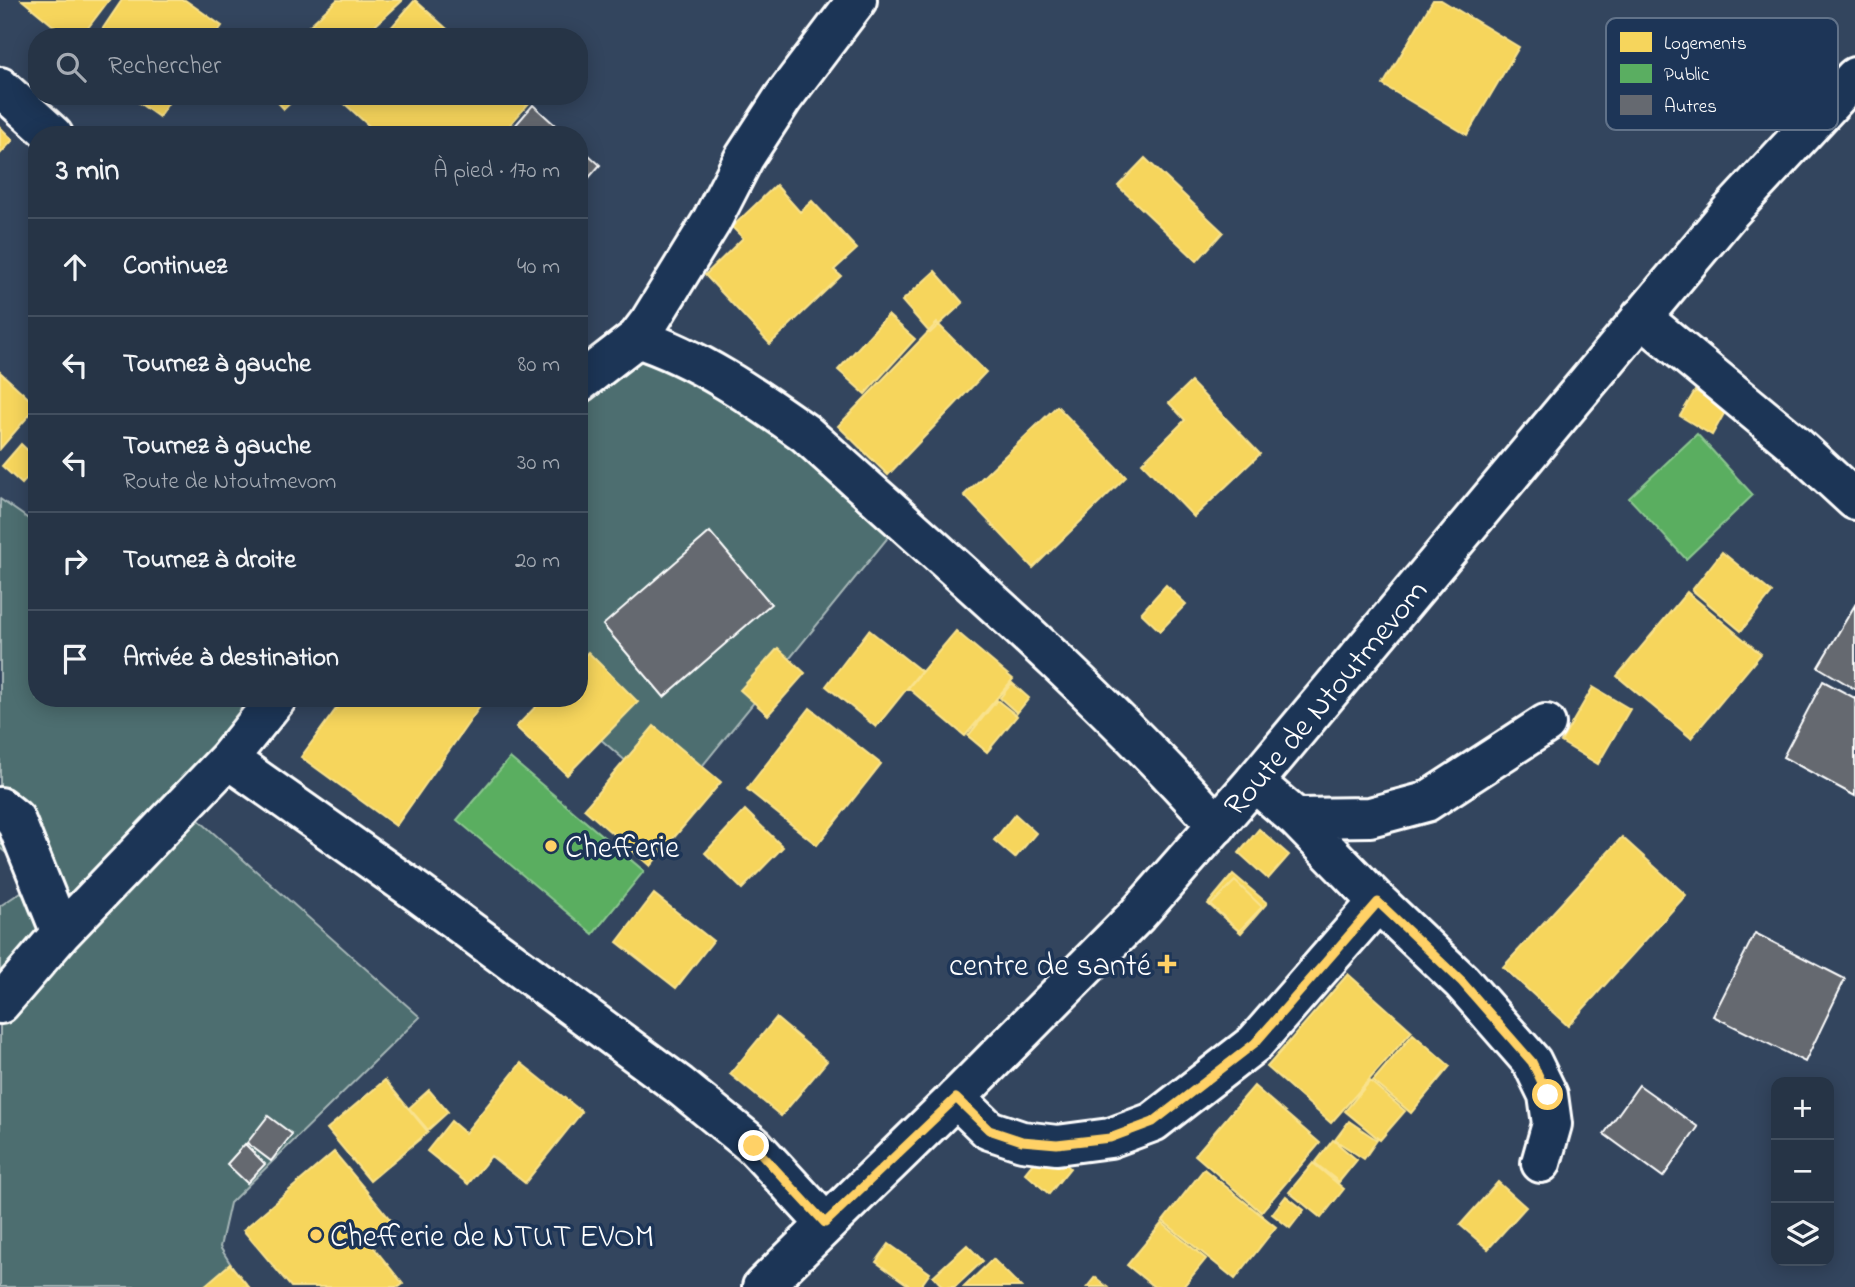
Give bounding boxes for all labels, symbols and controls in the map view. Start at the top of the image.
legend [1606,18,1838,130]
search box [28,28,588,105]
text: Logements [1664,31,1747,60]
icon: search [52,48,90,86]
text: Rechercher [108,48,221,86]
text: Public [1664,62,1710,89]
text: Autres [1664,94,1717,121]
text: 3 min [56,150,119,194]
text: À pied · 170 m [433,155,560,188]
icon: ahead [56,248,94,286]
text: Continuez [123,248,227,286]
text: 40 m [517,251,560,284]
icon: left [56,346,94,384]
text: Tournez à gauche [123,346,311,384]
text: 80 m [518,349,560,382]
text: Tournez à gauche [123,428,311,466]
icon: left [56,444,94,482]
text: 30 m [517,447,560,480]
text: Route de Ntoutmevom [123,466,336,499]
icon: right [56,542,94,580]
text: Tournez à droite [123,542,296,580]
text: 20 m [515,545,560,578]
street label: Route de Ntoutmevom [1214,570,1441,828]
icon: arrive [56,640,94,678]
text: Arrivée à destination [123,640,339,678]
place label: Chefferie [565,826,680,873]
marker: Chefferie [543,838,559,854]
place label: centre de santé [949,944,1152,991]
marker: centre de santé [1157,954,1177,974]
map controls [1771,1077,1834,1266]
button: + [1771,1077,1834,1140]
route start [1532,1079,1563,1110]
route end [738,1130,769,1161]
button: − [1771,1140,1834,1203]
button: layers [1771,1203,1834,1266]
place label: Chefferie de NTUT EVOM [330,1215,654,1262]
marker: Chefferie de NTUT EVOM [308,1227,324,1243]

